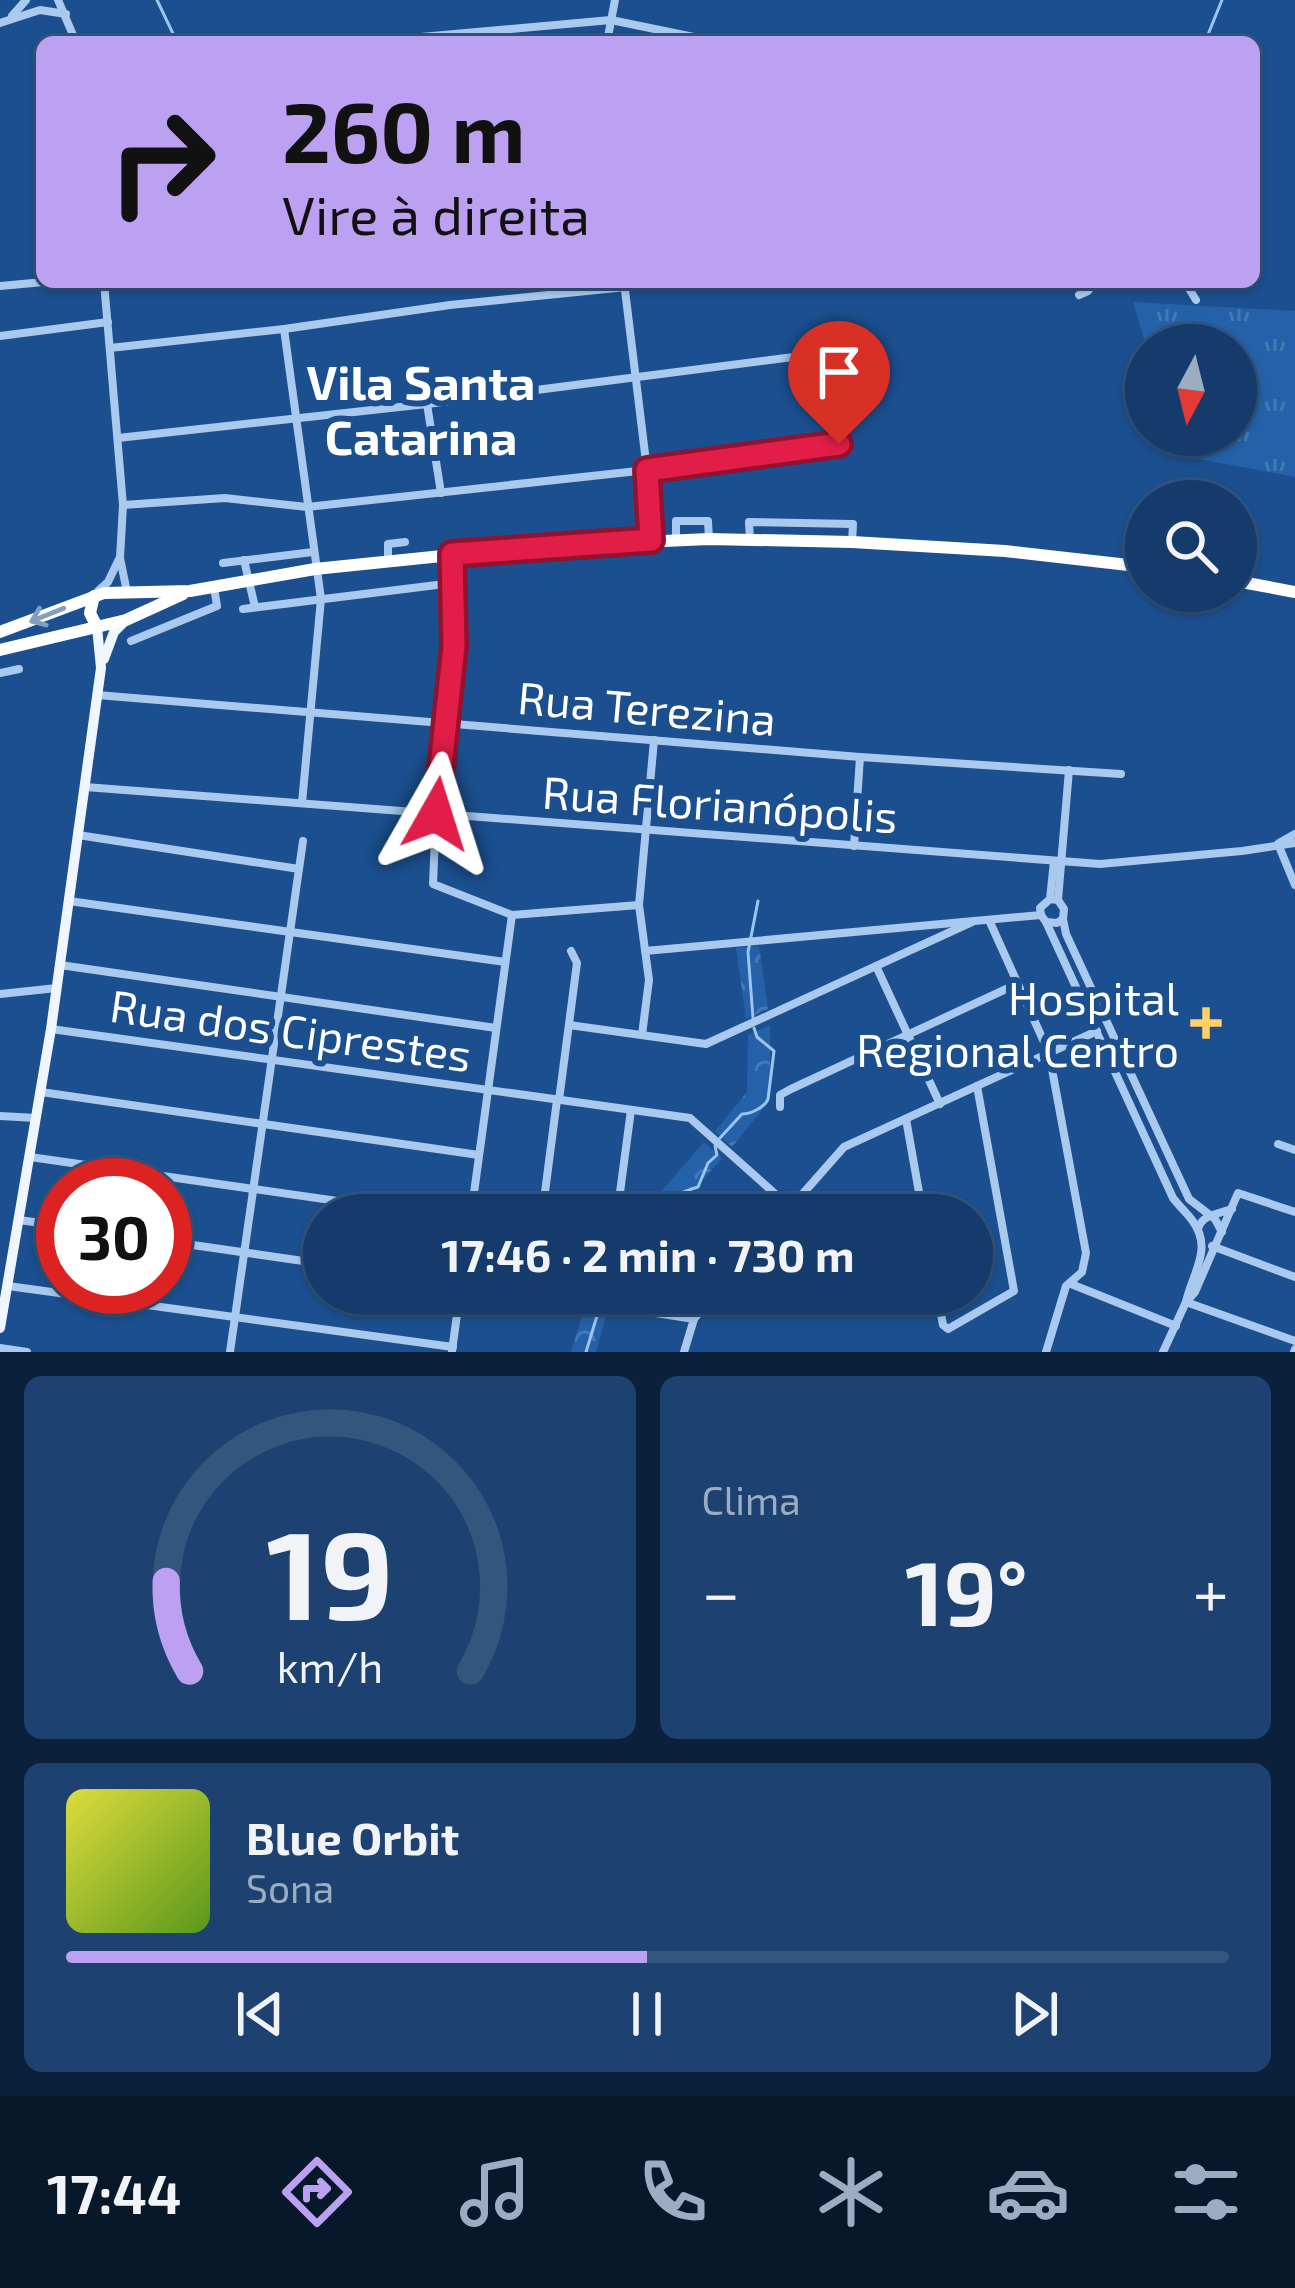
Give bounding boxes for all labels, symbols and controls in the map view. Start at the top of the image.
text: 260 m [282,79,526,180]
icon: right [84,84,240,240]
text: Vire à direita [282,181,590,246]
pin [788,321,890,444]
north arrow [1125,324,1257,456]
map controls [1125,324,1257,612]
icon: arrive [806,339,872,405]
district label: Vila Santa Catarina [307,352,535,465]
button: search [1125,480,1257,612]
one-way arrow [30,605,67,627]
street label: Rua Terezina [516,669,778,745]
position arrow [373,751,499,877]
street label: Rua Florianópolis [541,764,899,842]
place label: Hospital Regional Centro [856,970,1179,1076]
street label: Rua dos Ciprestes [107,977,475,1081]
marker: Hospital Regional Centro [1190,1007,1222,1039]
speed limit sign: 30 [36,1158,192,1314]
text: 17:46 · 2 min · 730 m [441,1227,855,1281]
text: Clima [702,1476,801,1523]
text: 19 [266,1495,394,1645]
text: 19° [905,1536,1028,1644]
text: − [702,1551,740,1630]
text: + [1193,1551,1229,1630]
text: km/h [276,1639,383,1691]
text: Blue Orbit [246,1810,459,1864]
text: Sona [246,1864,334,1911]
icon: previous [227,1981,293,2047]
icon: pause [614,1981,680,2047]
icon: next [1002,1981,1068,2047]
icon: directions [275,2150,359,2234]
icon: music [453,2150,537,2234]
icon: phone [631,2150,715,2234]
icon: climate [809,2150,893,2234]
icon: car [986,2150,1070,2234]
icon: filters [1164,2150,1248,2234]
text: 17:44 [47,2160,181,2225]

